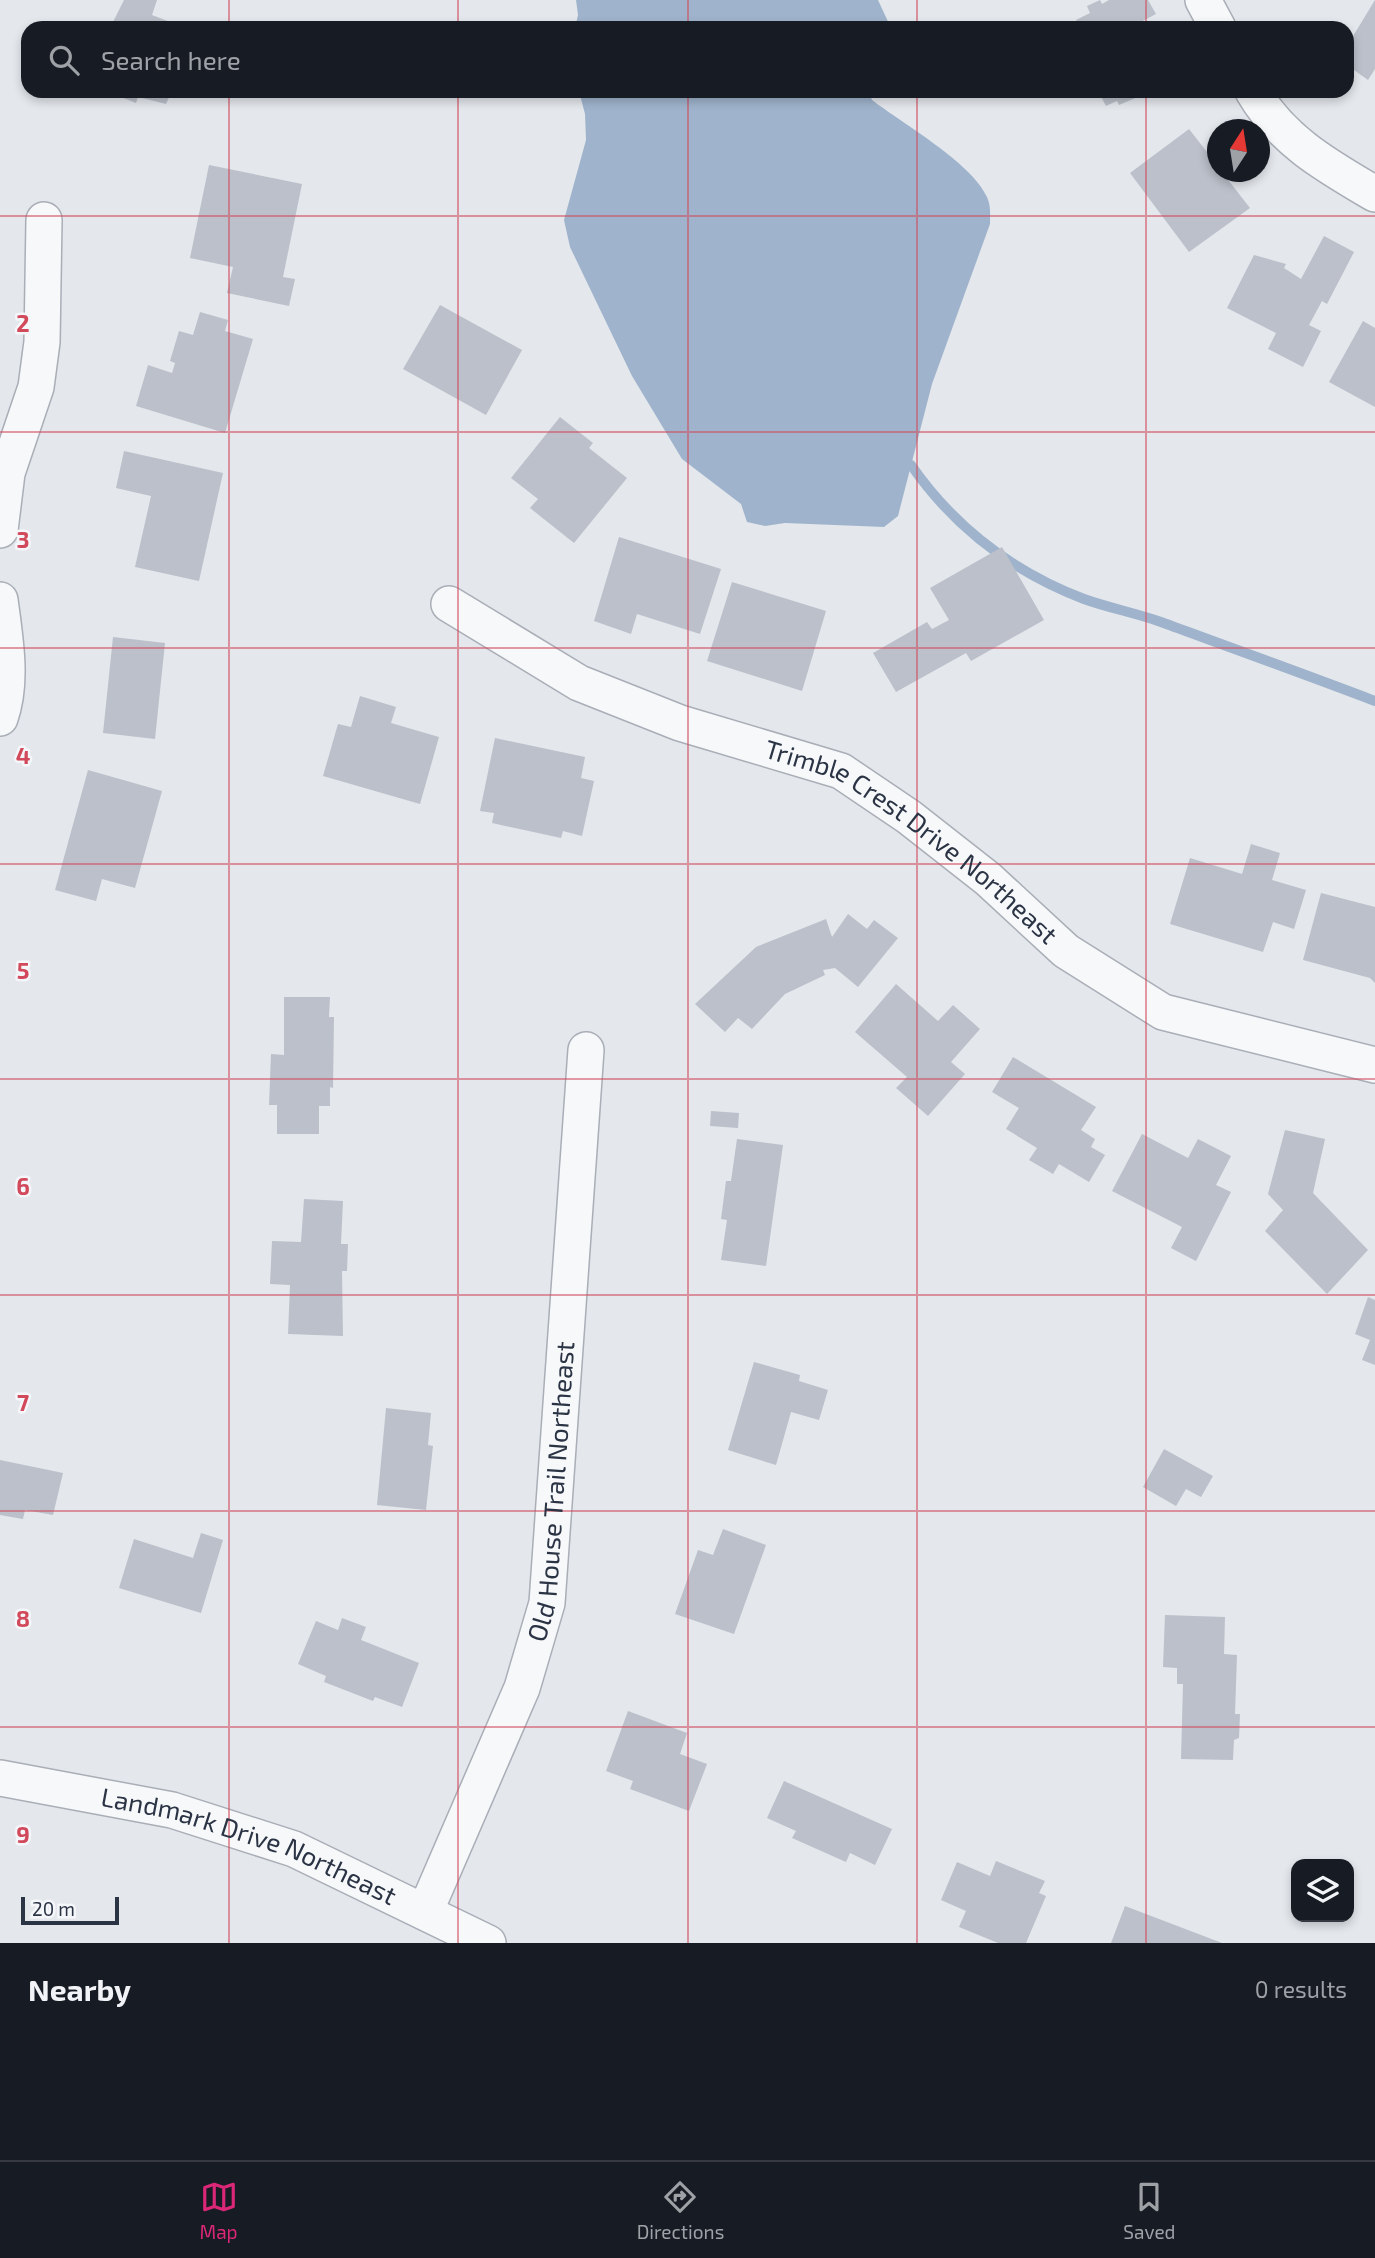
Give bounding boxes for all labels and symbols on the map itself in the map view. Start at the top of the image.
north arrow [1207,119,1270,182]
text: 2 [16,309,30,337]
text: 3 [16,525,30,553]
street label: Trimble Crest Drive Northeast [761,732,1065,950]
text: 4 [16,741,30,769]
text: 5 [17,956,29,984]
text: 6 [16,1172,30,1200]
street label: Old House Trail Northeast [519,1340,579,1645]
text: 7 [17,1388,29,1416]
text: 8 [16,1604,30,1632]
street label: Landmark Drive Northeast [99,1780,402,1910]
text: 9 [16,1820,30,1848]
scale bar [21,1894,119,1926]

